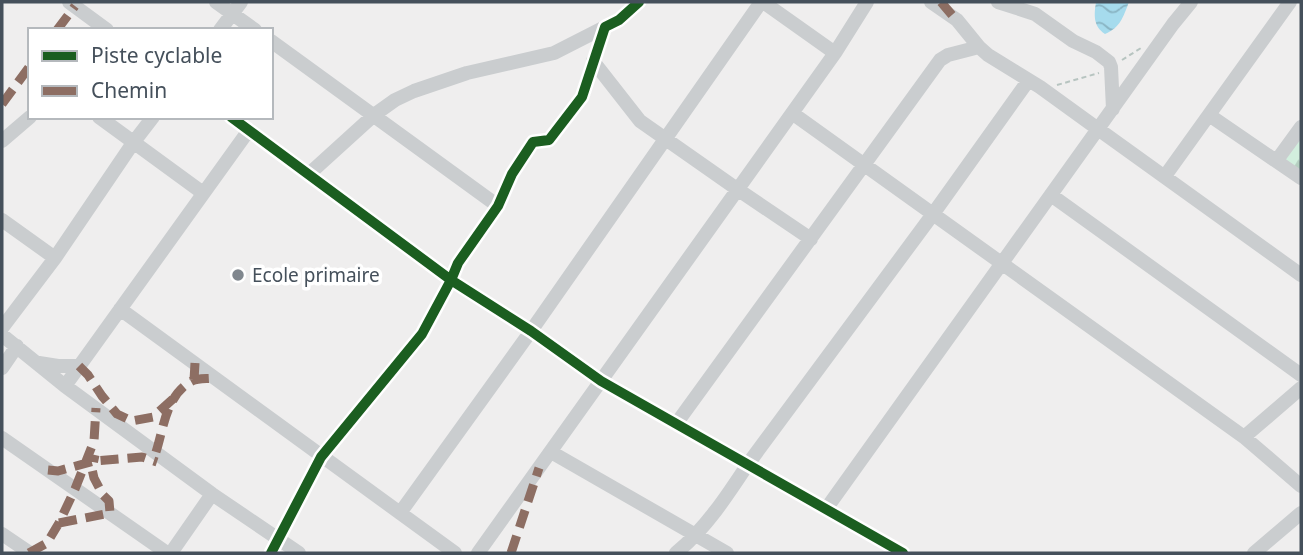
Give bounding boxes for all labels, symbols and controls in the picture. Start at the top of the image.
legend [28,28,273,119]
text: Piste cyclable [91,41,222,69]
text: Chemin [91,76,167,104]
place label: Ecole primaire [252,262,380,288]
marker: Ecole primaire [230,267,246,283]

